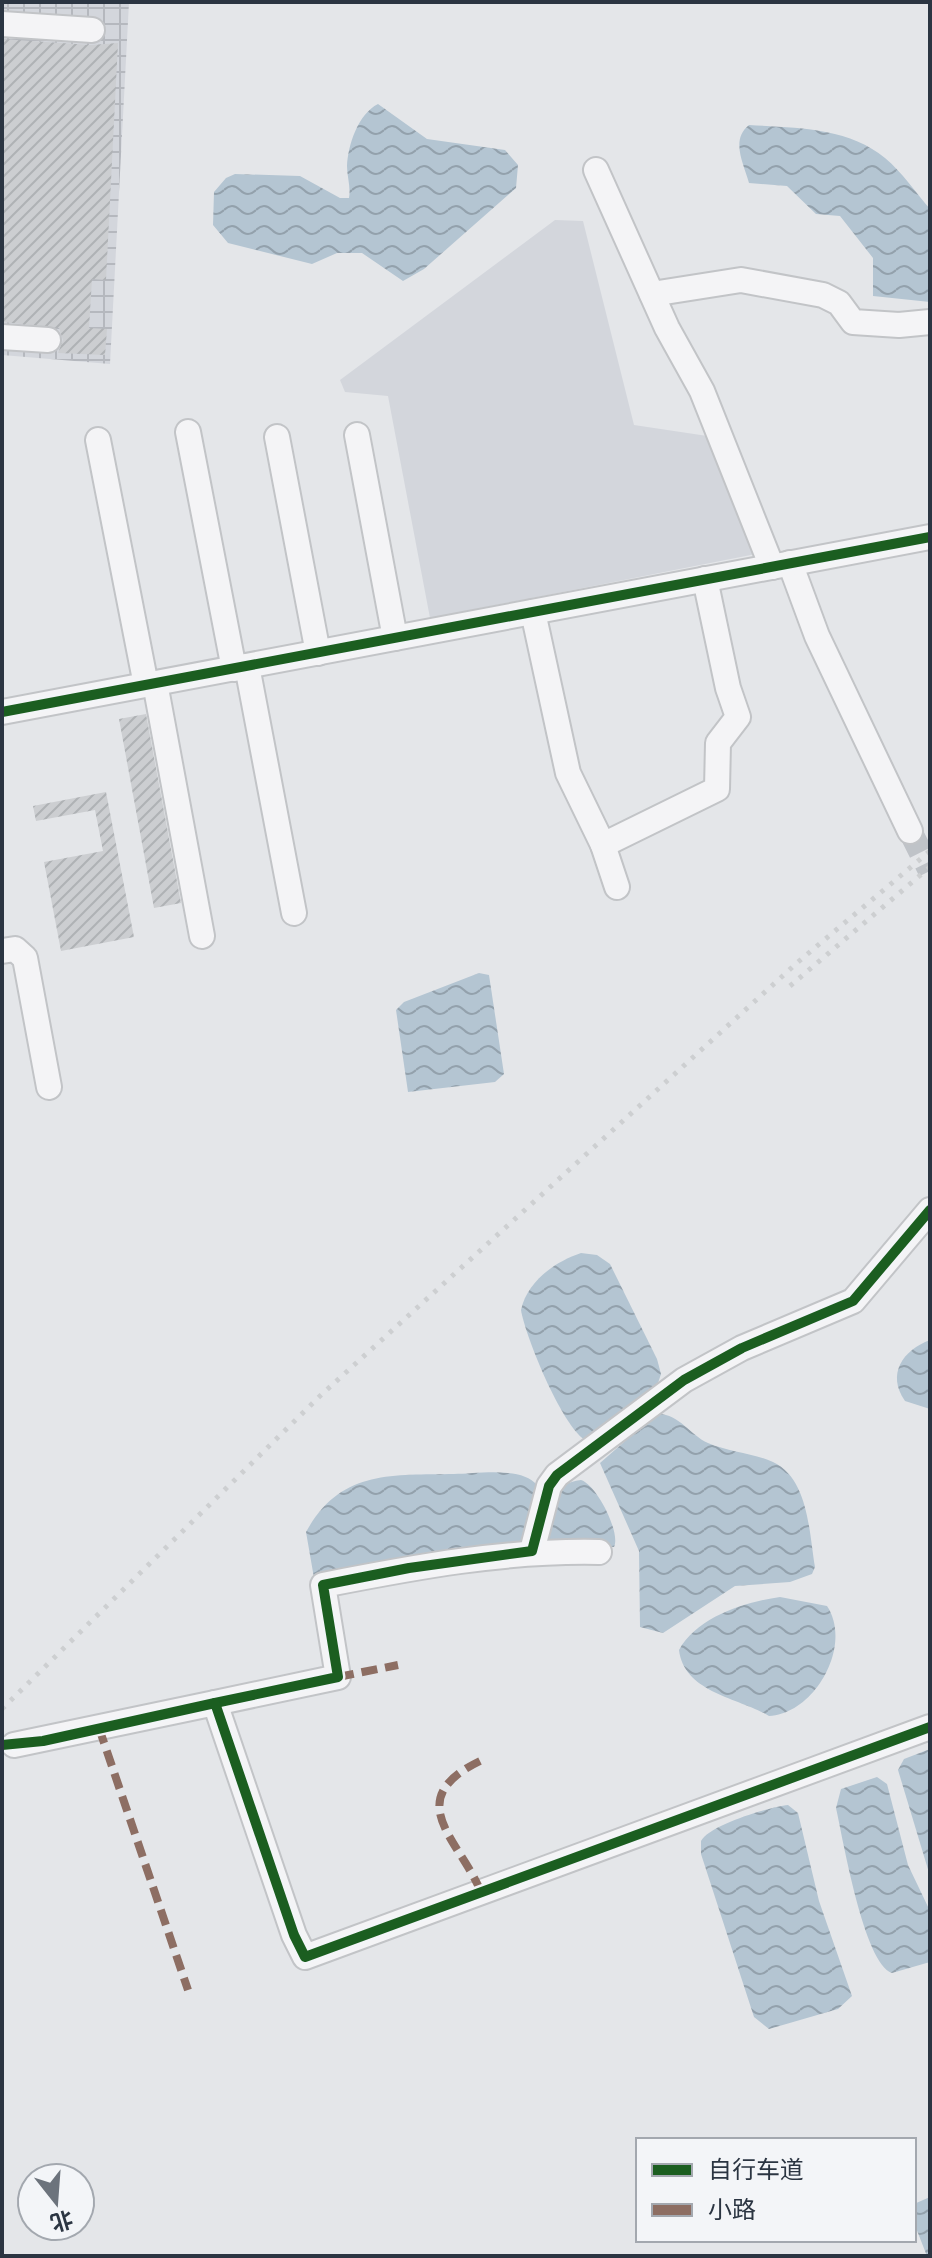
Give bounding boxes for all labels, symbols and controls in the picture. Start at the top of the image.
legend [636,2138,916,2242]
text: 自行车道 [708,2155,804,2184]
north arrow [16,2162,96,2242]
text: 小路 [708,2195,756,2224]
text: 北 [47,2205,76,2237]

